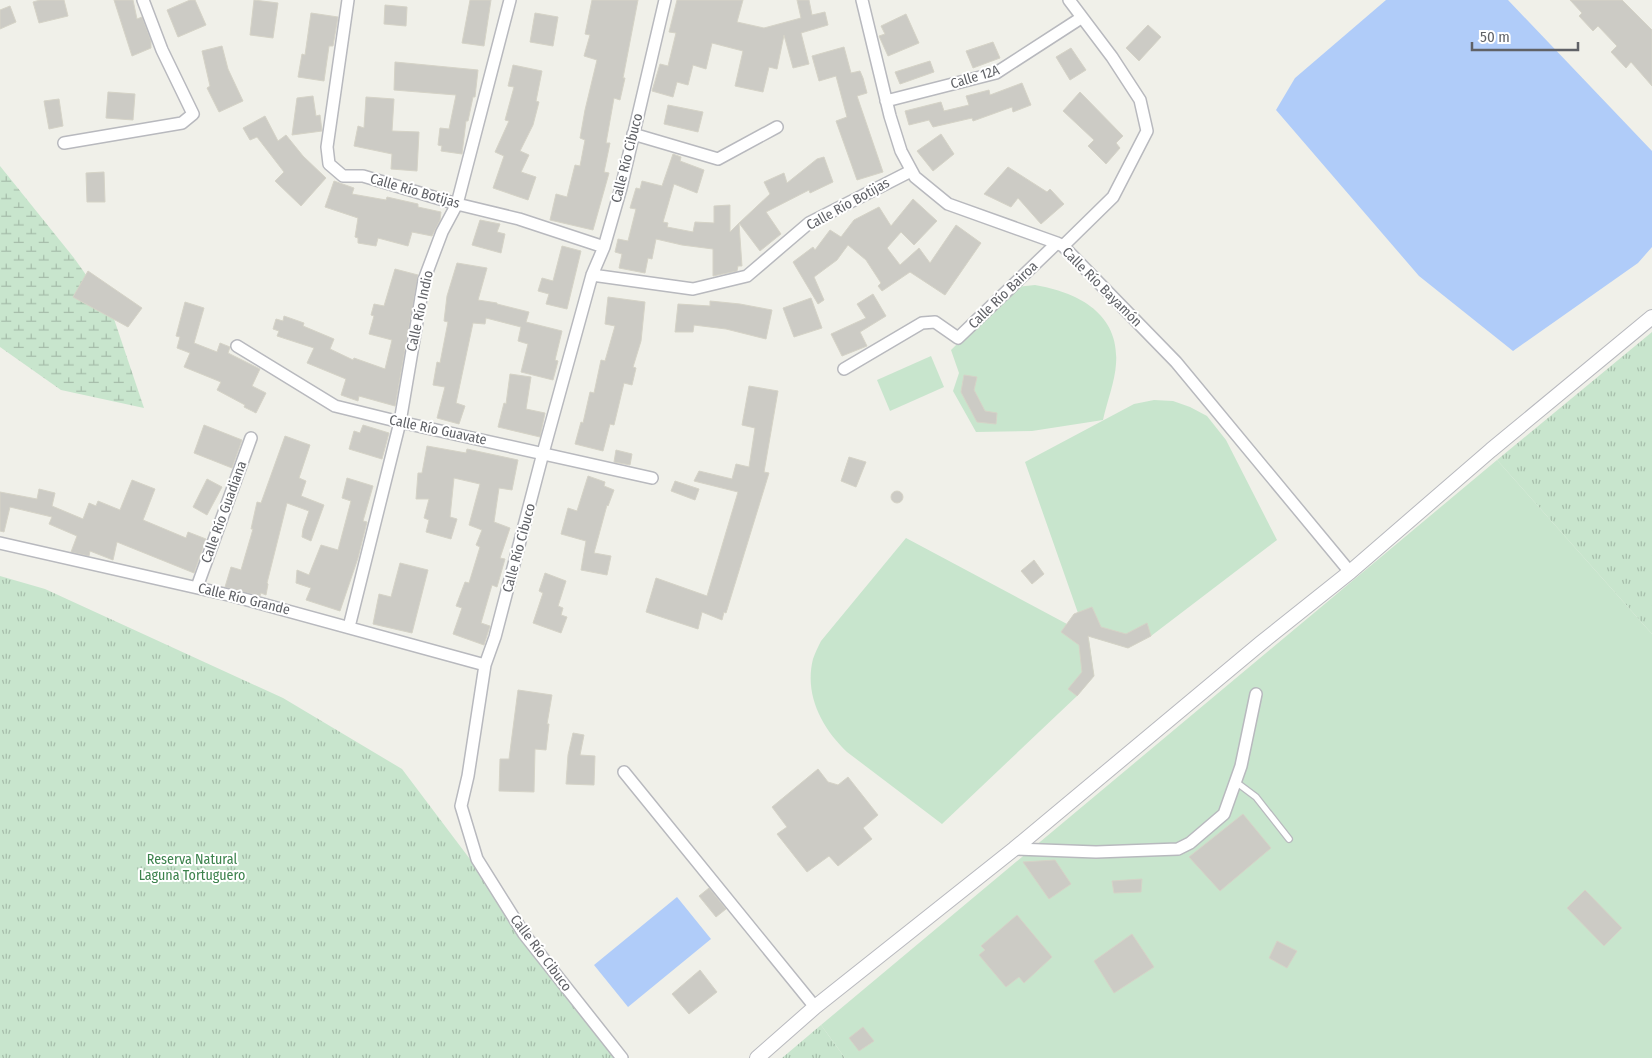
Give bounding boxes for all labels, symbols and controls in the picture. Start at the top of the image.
scale bar [1472,20,1578,52]
text: 50 m [1480,28,1510,46]
street label: Calle 12A [949,61,1002,92]
street label: Calle Río Cibuco [608,112,646,204]
street label: Calle Río Botijas [368,170,462,212]
street label: Calle Río Botijas [803,174,893,234]
street label: Calle Río Bayamón [1059,244,1145,330]
street label: Calle Río Bairoa [965,258,1041,332]
street label: Calle Río Indio [403,269,437,353]
street label: Calle Río Guavate [388,411,488,449]
street label: Calle Río Guadiana [198,459,250,565]
street label: Calle Río Cibuco [499,502,539,594]
street label: Calle Río Grande [196,579,292,619]
park label: Reserva Natural Laguna Tortuguero [139,851,245,884]
street label: Calle Río Cibuco [507,911,575,995]

